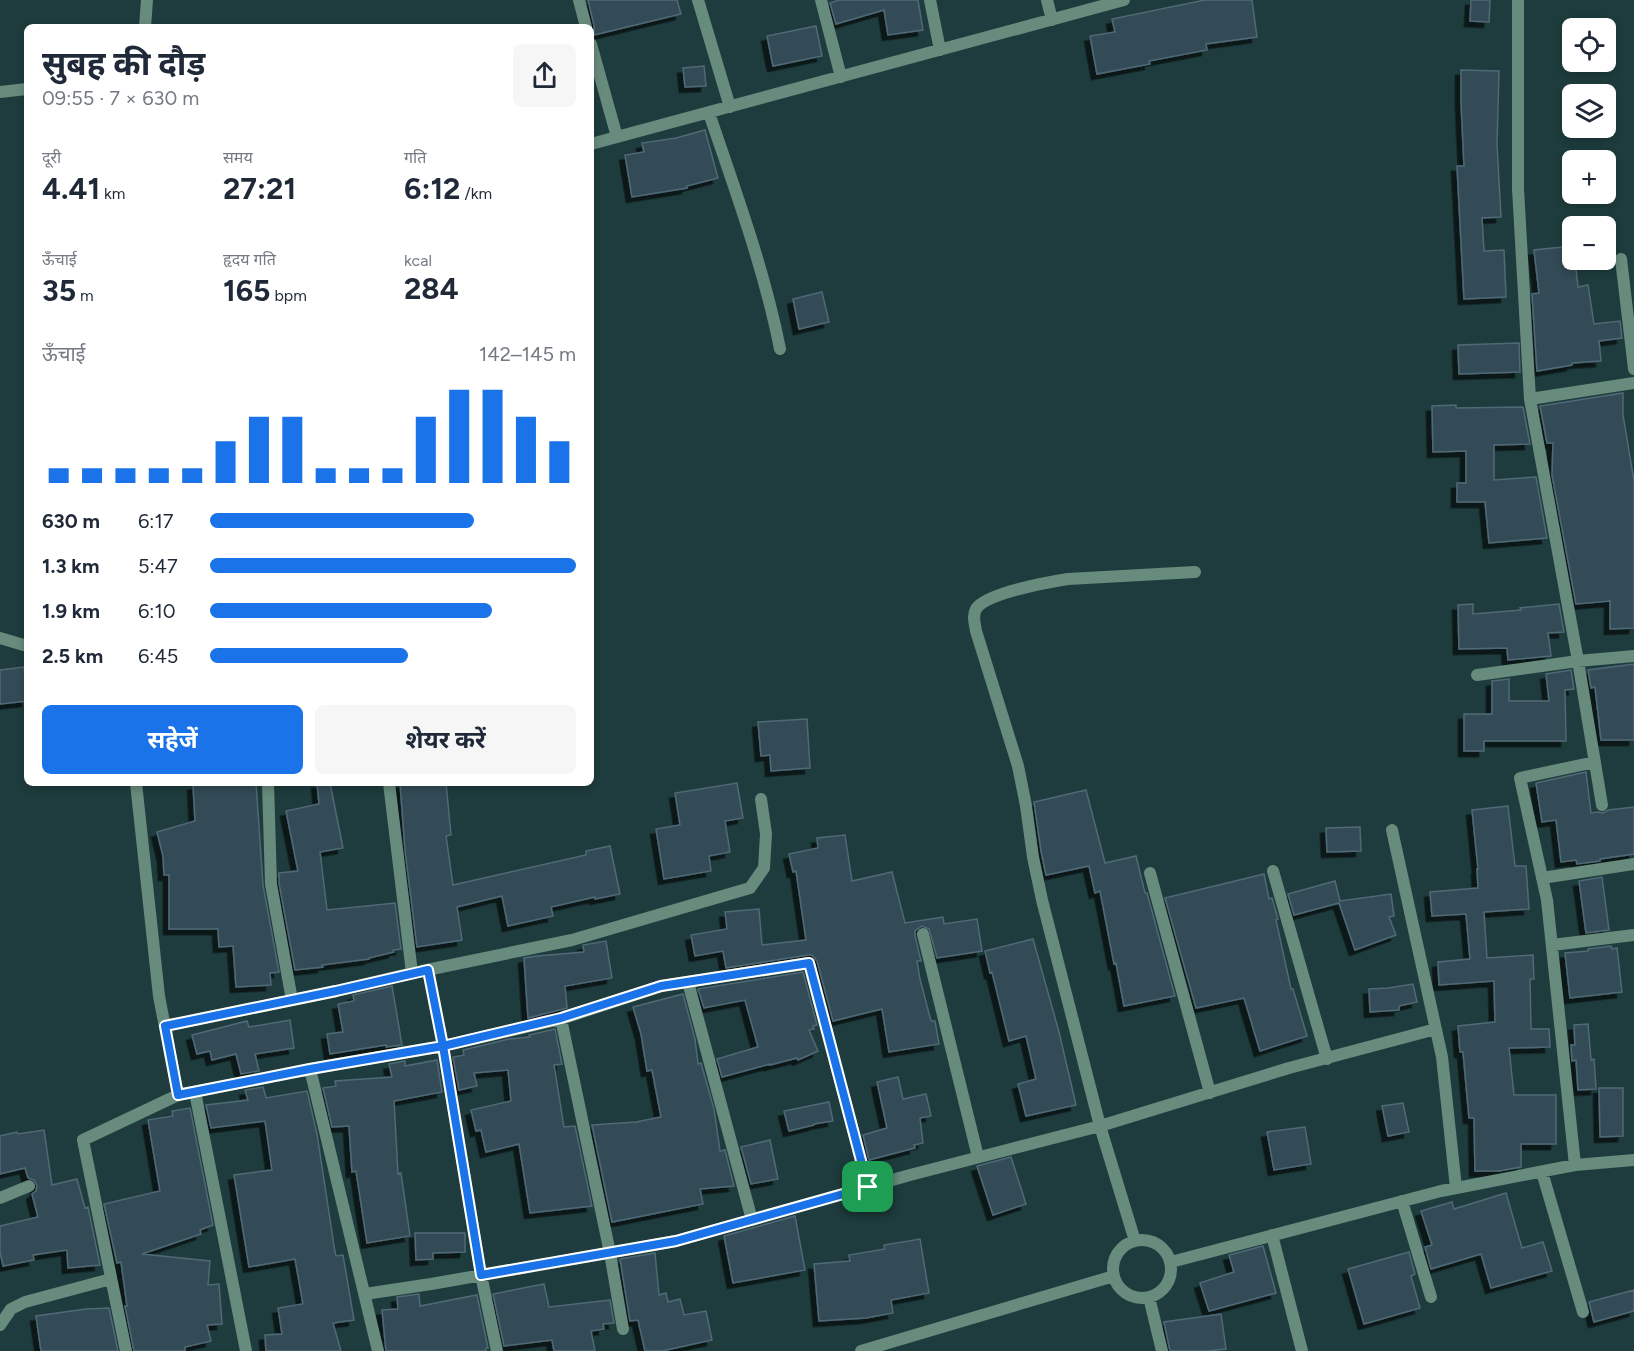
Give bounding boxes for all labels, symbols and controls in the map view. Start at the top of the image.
map controls [1562,18,1616,270]
button: locate [1562,18,1616,72]
text: सुबह की दौड़ [42,44,205,83]
button: share [513,44,576,107]
button: layers [1562,84,1616,138]
text: 09:55 · 7 × 630 m [42,86,199,110]
text: दूरी [42,148,61,167]
text: समय [223,148,253,167]
text: गति [404,148,426,167]
button: + [1562,150,1616,204]
text: 4.41 [42,170,100,207]
text: 27:21 [223,170,296,207]
text: 6:12 [404,170,460,207]
text: km [100,184,125,203]
text: /km [460,184,492,203]
button: − [1562,216,1616,270]
text: ऊँचाई [42,250,77,269]
text: हृदय गति [223,250,276,269]
text: kcal [404,251,432,270]
text: 284 [404,270,459,307]
text: 35 [42,272,76,309]
text: 165 [223,272,271,309]
text: m [76,286,94,305]
text: bpm [271,286,307,305]
text: ऊँचाई [42,342,85,366]
text: 142–145 m [479,342,576,366]
text: 630 m [42,509,100,533]
text: 6:17 [138,509,173,533]
text: 1.3 km [42,554,99,578]
text: 5:47 [138,554,178,578]
text: 1.9 km [42,599,100,623]
text: 6:10 [138,599,175,623]
text: 2.5 km [42,644,103,668]
text: 6:45 [138,644,178,668]
button: सहेजें [42,705,303,774]
button: शेयर करें [315,705,576,774]
pin [842,1161,893,1212]
icon: arrive [851,1170,884,1203]

